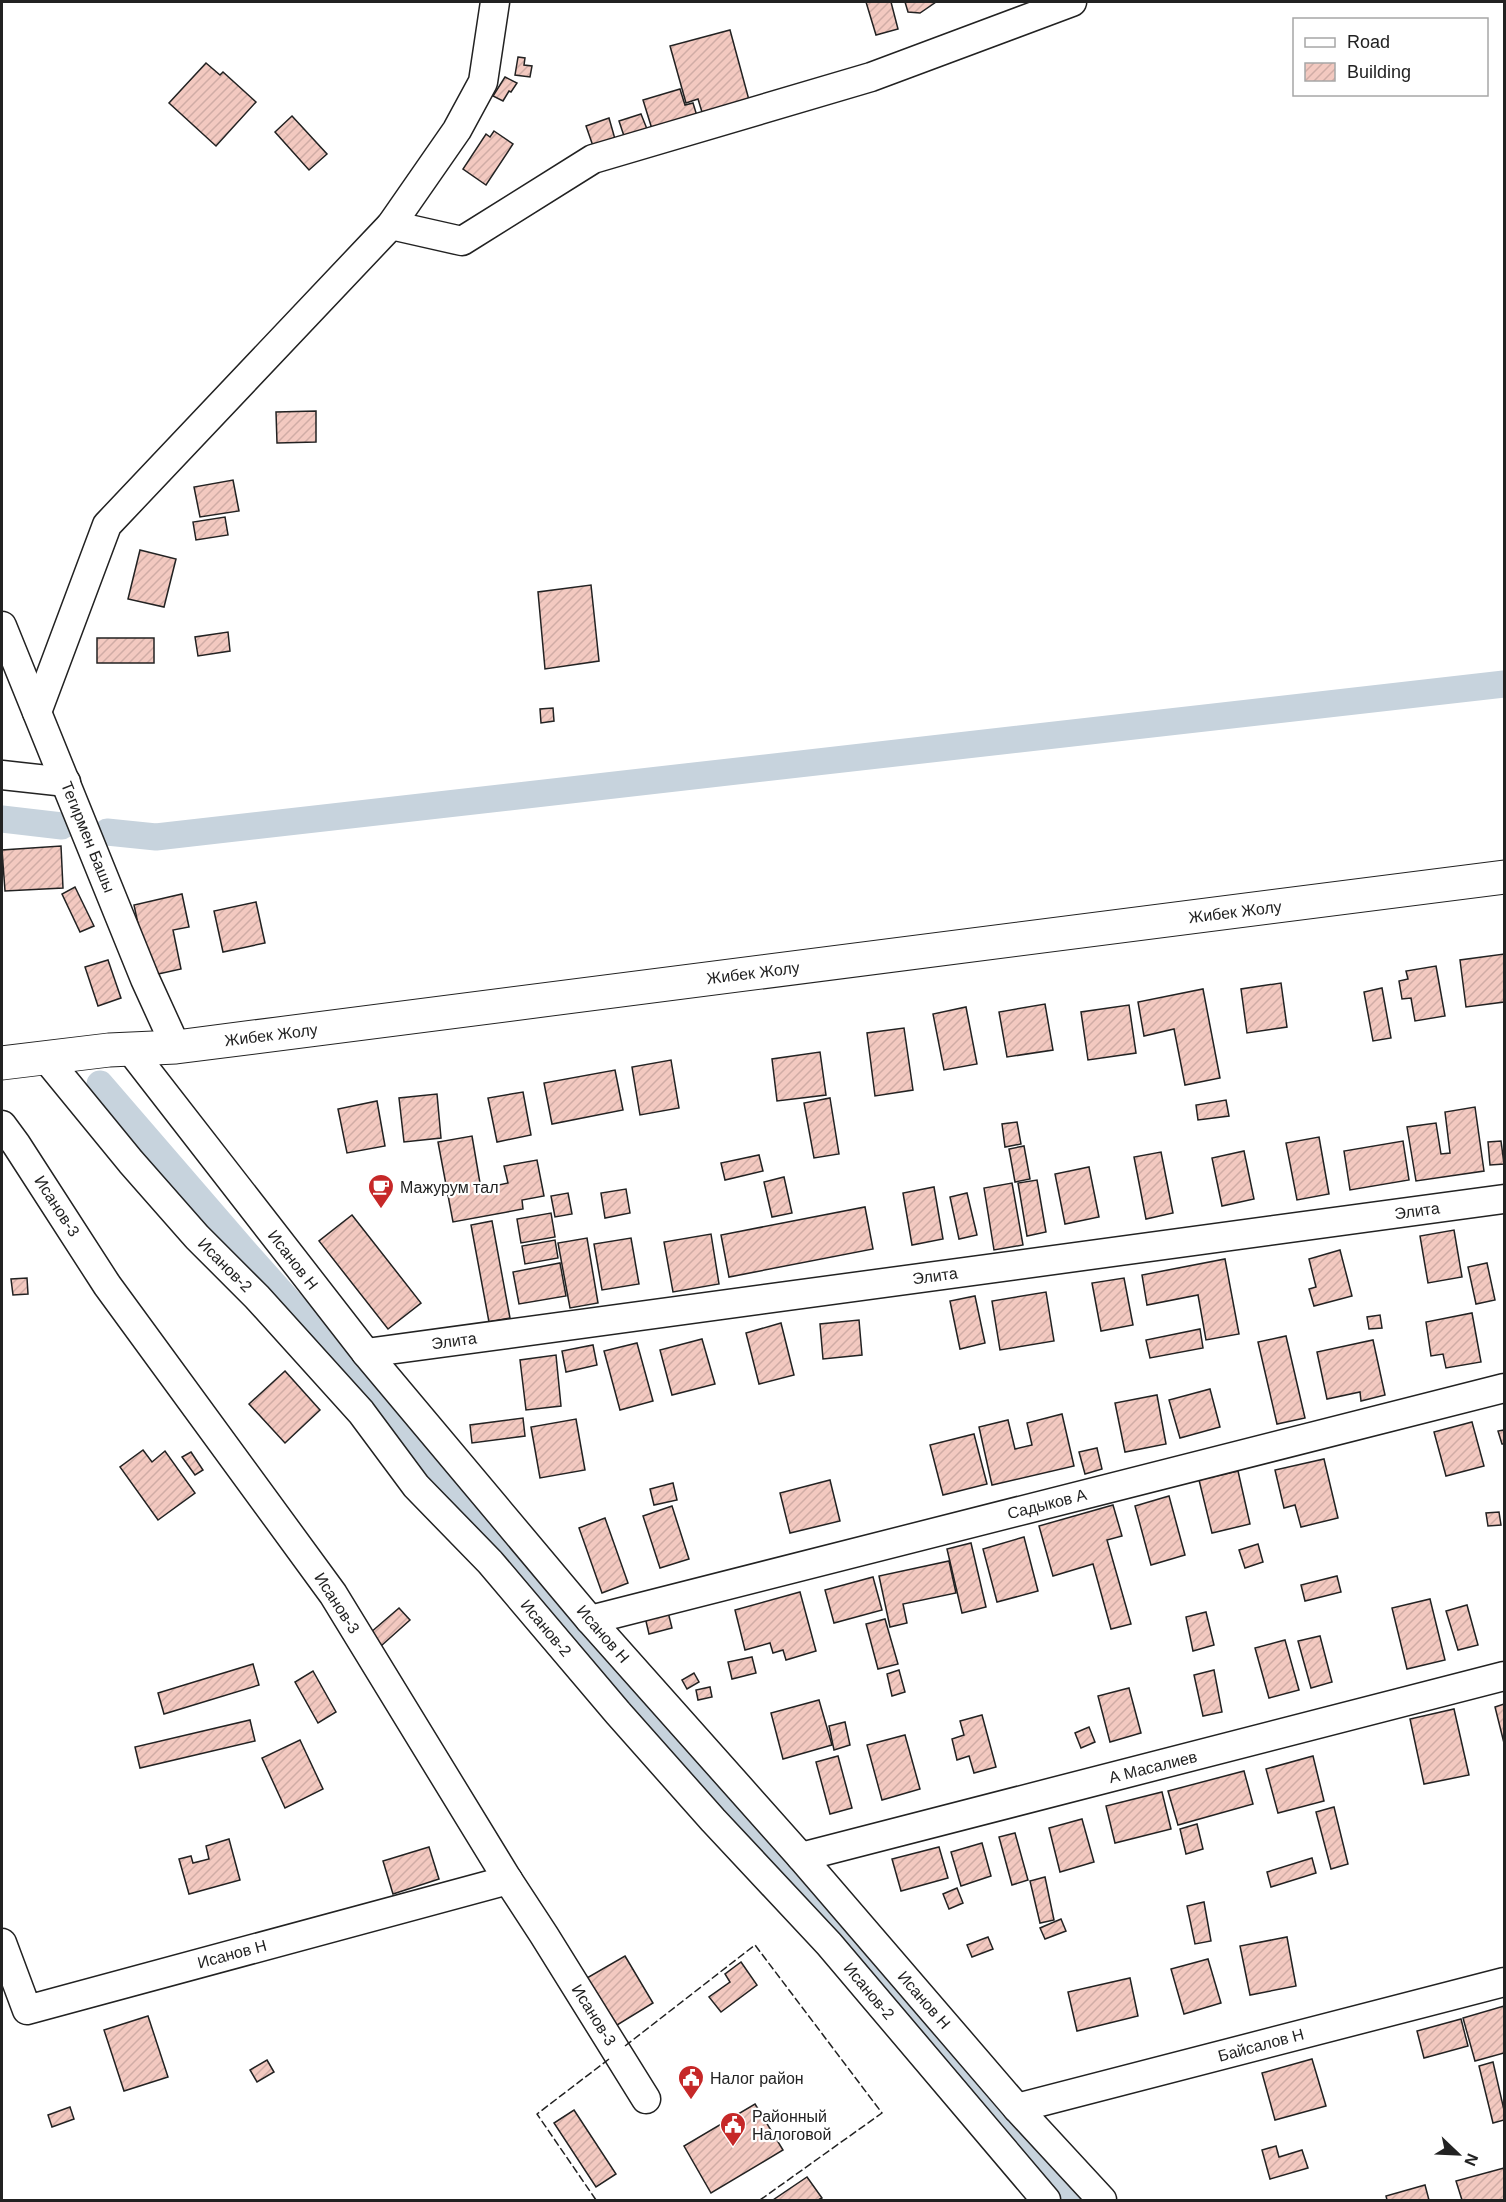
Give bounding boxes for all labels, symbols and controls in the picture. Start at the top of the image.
legend [1293,18,1488,96]
text: Road [1347,32,1390,52]
text: Building [1347,62,1411,82]
street label: Тегирмен Башы [58,779,118,895]
street label: Жибек Жолу [1188,898,1282,926]
street label: Жибек Жолу [706,959,800,987]
street label: Жибек Жолу [224,1021,318,1049]
street label: Исанов-3 [31,1172,83,1240]
cafe icon: Мажурум тал [366,1172,396,1210]
place label: Мажурум тал [400,1179,498,1196]
street label: Элита [1393,1199,1441,1223]
street label: Исанов Н [265,1227,321,1293]
street label: Исанов-2 [195,1235,255,1295]
street label: Элита [911,1264,959,1288]
street label: Элита [430,1329,478,1353]
street label: Садыков А [1006,1486,1089,1522]
street label: Исанов-3 [311,1569,363,1637]
street label: Исанов-2 [517,1596,575,1660]
street label: Исанов Н [573,1602,633,1666]
street label: А Масалиев [1107,1748,1199,1786]
street label: Исанов Н [196,1937,268,1971]
street label: Исанов-2 [840,1959,898,2023]
street label: Исанов Н [894,1968,954,2032]
street label: Исанов-3 [569,1981,620,2049]
street label: Байсалов Н [1216,2025,1306,2065]
public building icon: Налог район [676,2063,706,2101]
place label: Налог район [710,2070,804,2087]
place label: Районный Налоговой [752,2108,831,2143]
public building icon: Районный Налоговой [718,2110,748,2148]
north arrow [1428,2124,1488,2184]
text: N [1461,2151,1481,2168]

